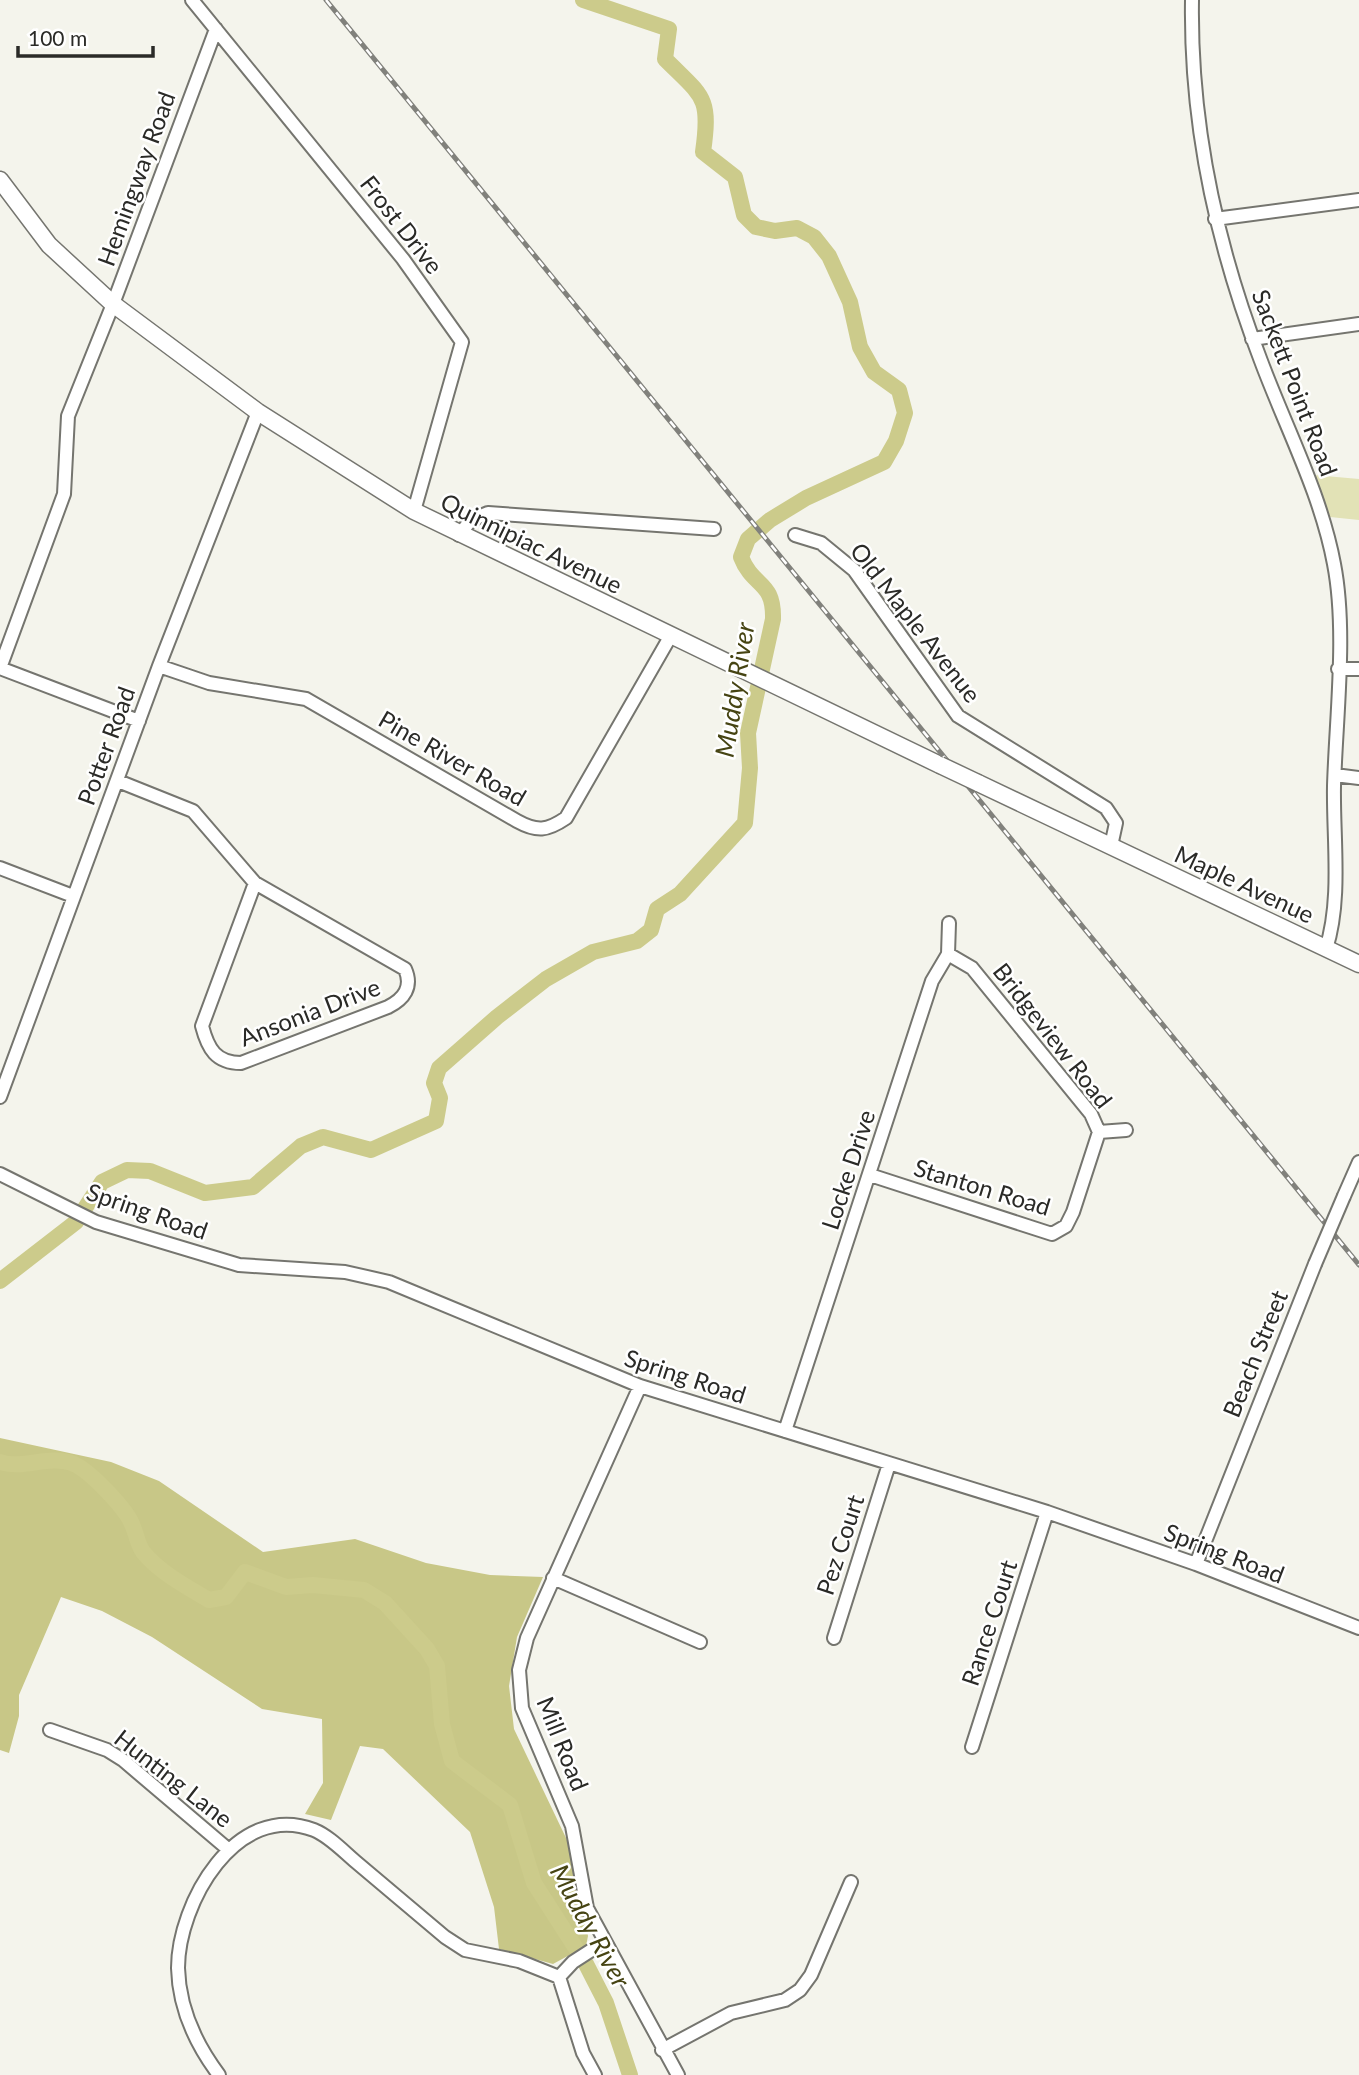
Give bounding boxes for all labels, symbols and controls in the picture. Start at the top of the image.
scale bar [18,14,152,58]
text: 100 m [28,25,87,50]
street label: Hemingway Road [91,87,181,270]
street label: Frost Drive [355,169,450,279]
street label: Sackett Point Road [1247,285,1344,480]
street label: Quinnipiac Avenue [436,486,627,599]
street label: Old Maple Avenue [845,536,988,708]
water label: Muddy River [708,619,761,759]
street label: Potter Road [71,682,140,809]
street label: Pine River Road [374,704,532,812]
street label: Maple Avenue [1170,839,1319,929]
street label: Bridgeview Road [987,957,1119,1113]
street label: Ansonia Drive [235,972,384,1052]
street label: Locke Drive [815,1106,881,1233]
street label: Stanton Road [911,1152,1054,1221]
street label: Spring Road [83,1176,212,1245]
street label: Beach Street [1216,1285,1293,1421]
street label: Spring Road [621,1342,750,1409]
street label: Pez Court [810,1490,869,1598]
street label: Spring Road [1161,1516,1289,1589]
street label: Rance Court [955,1556,1023,1689]
street label: Mill Road [531,1692,595,1795]
street label: Hunting Lane [109,1723,239,1833]
water label: Muddy River [544,1858,638,1994]

